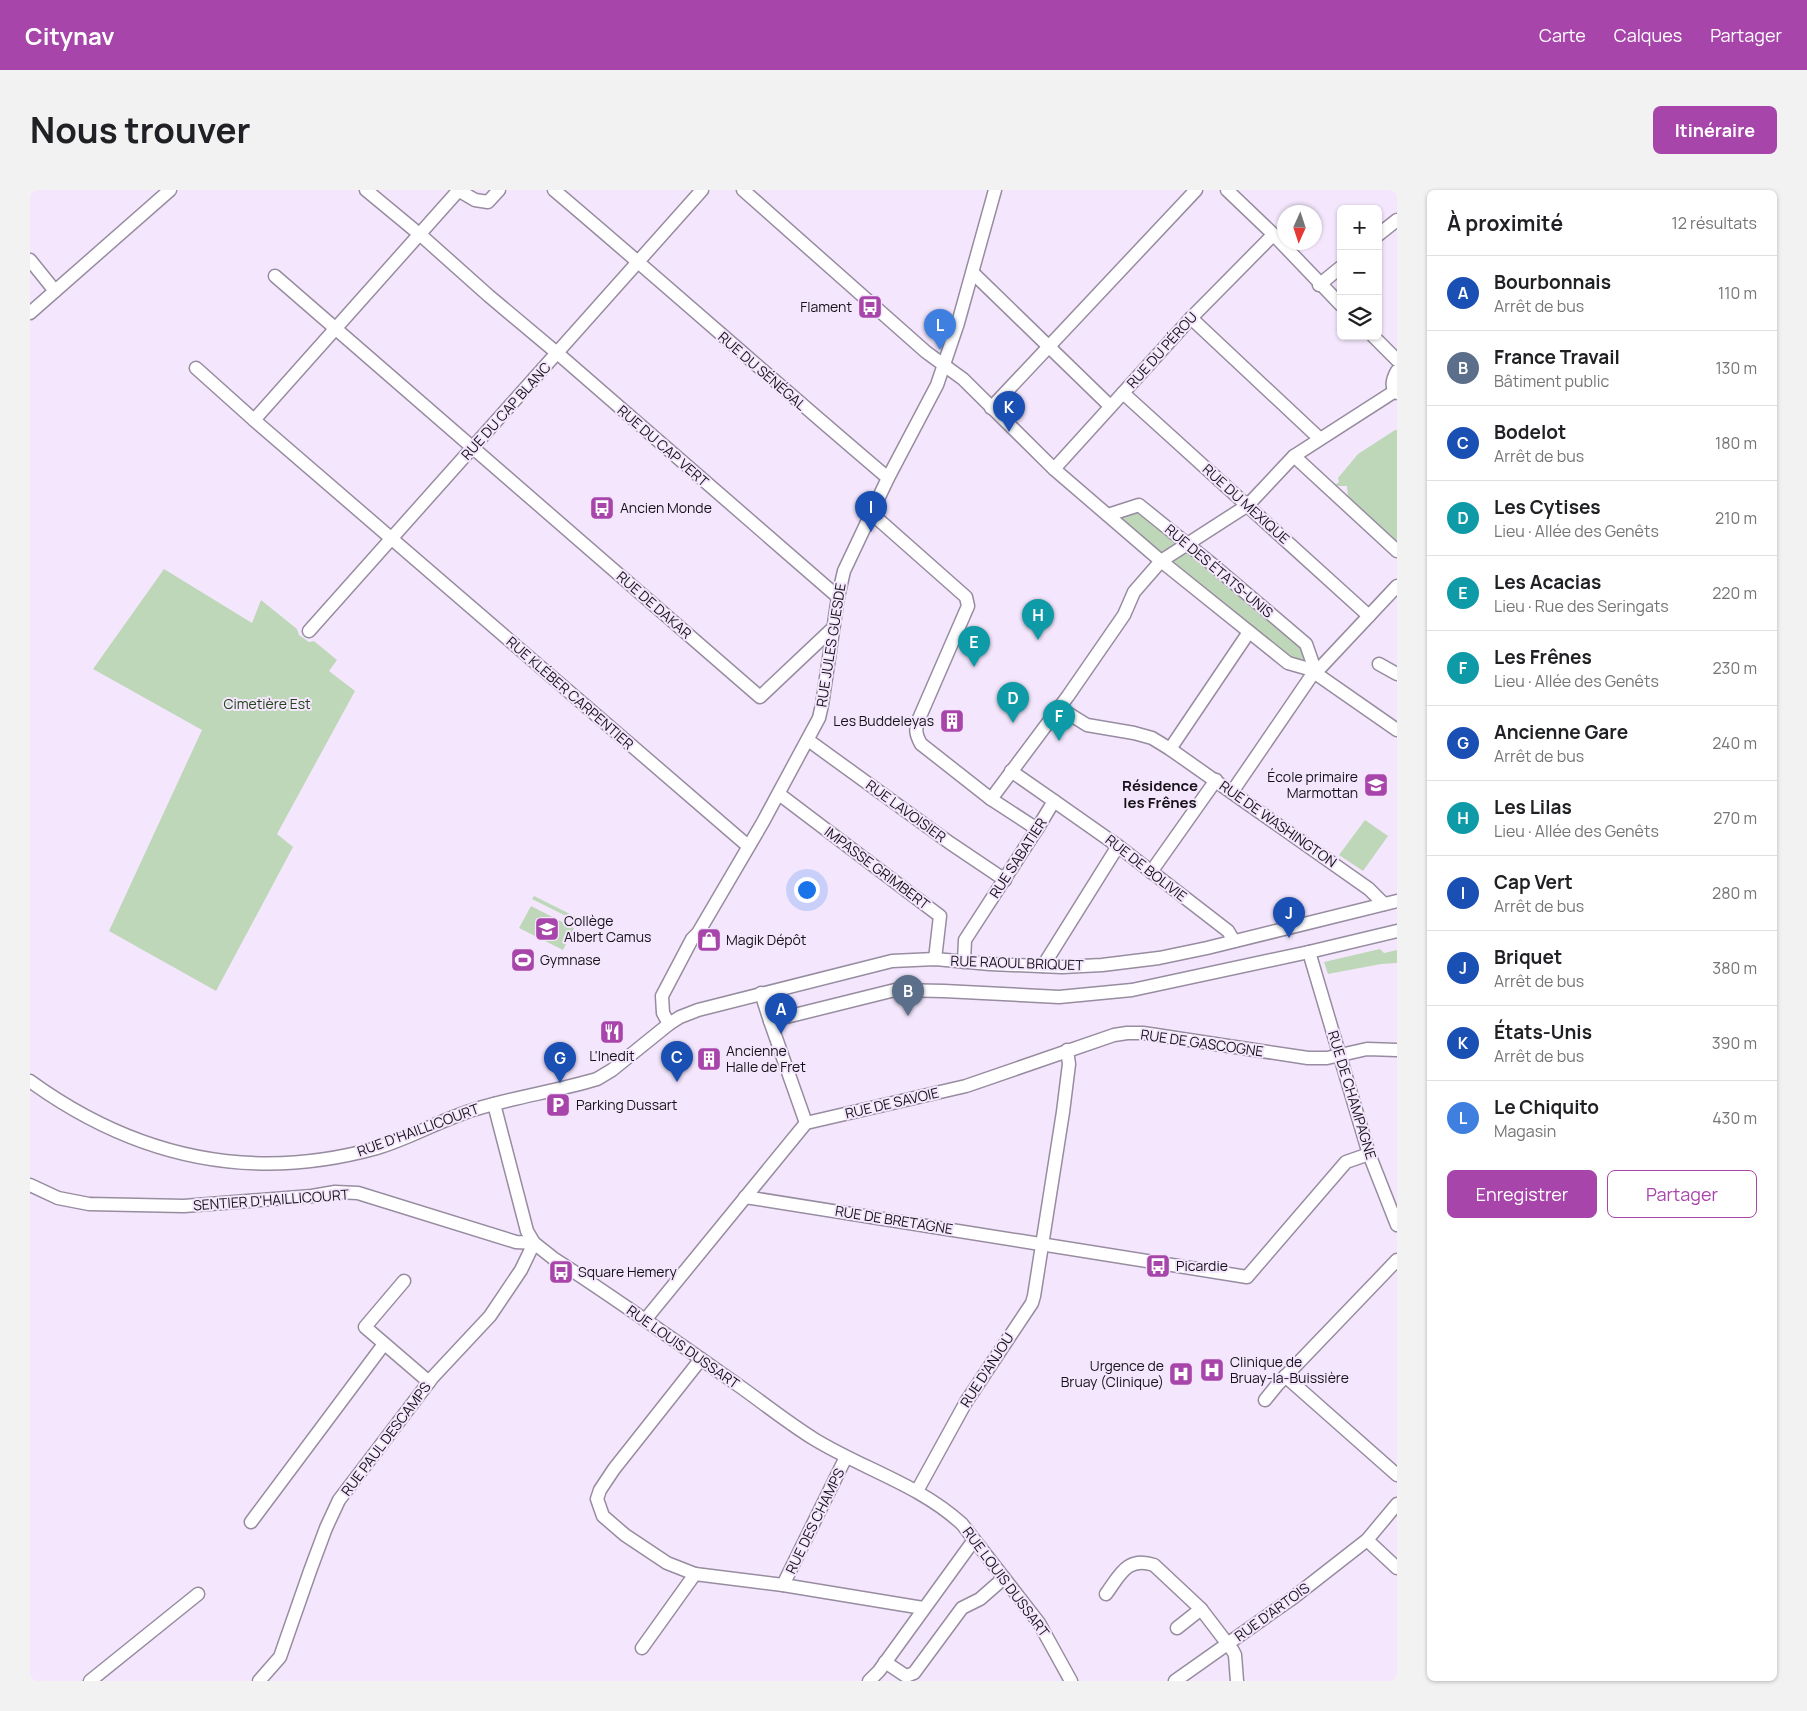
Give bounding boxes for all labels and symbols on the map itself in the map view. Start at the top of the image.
north arrow [1277,205,1322,250]
bus stop icon: Flament [857,294,883,320]
place label: Flament [800,297,852,316]
street label: RUE DU PÉROU [1122,307,1201,392]
pin: L [924,309,956,350]
street label: RUE DU SÉNÉGAL [714,327,810,414]
street label: RUE DU CAP BLANC [457,358,555,464]
pin: K [993,391,1025,432]
street label: RUE DU CAP VERT [614,401,713,491]
street label: RUE DU MEXIQUE [1199,459,1294,548]
pin: I [855,491,887,532]
bus stop icon: Ancien Monde [589,495,615,521]
place label: Ancien Monde [620,498,712,517]
street label: RUE DES ÉTATS-UNIS [1161,520,1278,622]
street label: RUE DE DAKAR [613,567,696,643]
street label: RUE JULES GUESDE [811,582,850,708]
pin: H [1022,599,1054,640]
pin: E [958,626,990,667]
street label: RUE KLÉBER CARPENTIER [503,632,638,753]
pin: D [997,682,1029,723]
park label: Cimetière Est [223,694,311,713]
pin: F [1043,700,1075,741]
building icon: Les Buddeleyas [939,708,965,734]
place label: Les Buddeleyas [833,711,934,730]
place label: École primaire Marmottan [1267,767,1358,802]
school or university icon: École primaire Marmottan [1363,772,1389,798]
street label: RUE LAVOISIER [862,775,950,846]
district label: Résidence les Frênes [1122,775,1198,813]
street label: RUE DE WASHINGTON [1216,776,1341,871]
street label: RUE SABATIER [985,814,1051,901]
street label: IMPASSE GRIMBERT [821,822,934,914]
street label: RUE DE BOLIVIE [1102,830,1191,905]
your location [794,877,820,903]
pin: J [1273,897,1305,938]
place label: Collège Albert Camus [564,911,651,946]
school or university icon: Collège Albert Camus [534,916,560,942]
shop icon: Magik Dépôt [696,927,722,953]
place label: Magik Dépôt [726,930,807,949]
sports icon: Gymnase [510,947,536,973]
place label: Gymnase [540,950,601,969]
street label: RUE RAOUL BRIQUET [950,951,1084,974]
pin: B [892,975,924,1016]
pin: A [765,993,797,1034]
restaurant icon: L'Inedit [599,1019,625,1045]
street label: RUE DE GASCOGNE [1139,1024,1265,1061]
street label: RUE DE CHAMPAGNE [1324,1028,1381,1162]
pin: C [661,1041,693,1082]
place label: Ancienne Halle de Fret [726,1041,806,1076]
pin: G [544,1042,576,1083]
place label: L'Inedit [589,1046,635,1065]
building icon: Ancienne Halle de Fret [696,1046,722,1072]
street label: RUE DE SAVOIE [843,1082,941,1123]
parking icon: Parking Dussart [545,1092,571,1118]
place label: Parking Dussart [576,1095,678,1114]
street label: RUE D'HAILLICOURT [354,1098,482,1160]
street label: SENTIER D'HAILLICOURT [192,1185,350,1214]
street label: RUE DE BRETAGNE [834,1201,954,1238]
bus stop icon: Picardie [1145,1253,1171,1279]
place label: Picardie [1176,1256,1228,1275]
bus stop icon: Square Hemery [548,1259,574,1285]
place label: Square Hemery [578,1262,677,1281]
street label: RUE LOUIS DUSSART [623,1301,744,1393]
street label: RUE D'ANJOU [955,1329,1018,1411]
place label: Clinique de Bruay-la-Buissière [1230,1352,1349,1387]
place label: Urgence de Bruay (Clinique) [1061,1356,1164,1391]
hospital icon: Clinique de Bruay-la-Buissière [1199,1357,1225,1383]
hospital icon: Urgence de Bruay (Clinique) [1168,1361,1194,1387]
street label: RUE PAUL DESCAMPS [337,1378,435,1500]
street label: RUE DES CHAMPS [781,1465,848,1577]
street label: RUE LOUIS DUSSART [959,1523,1054,1641]
street label: RUE D'ARTOIS [1230,1578,1313,1645]

